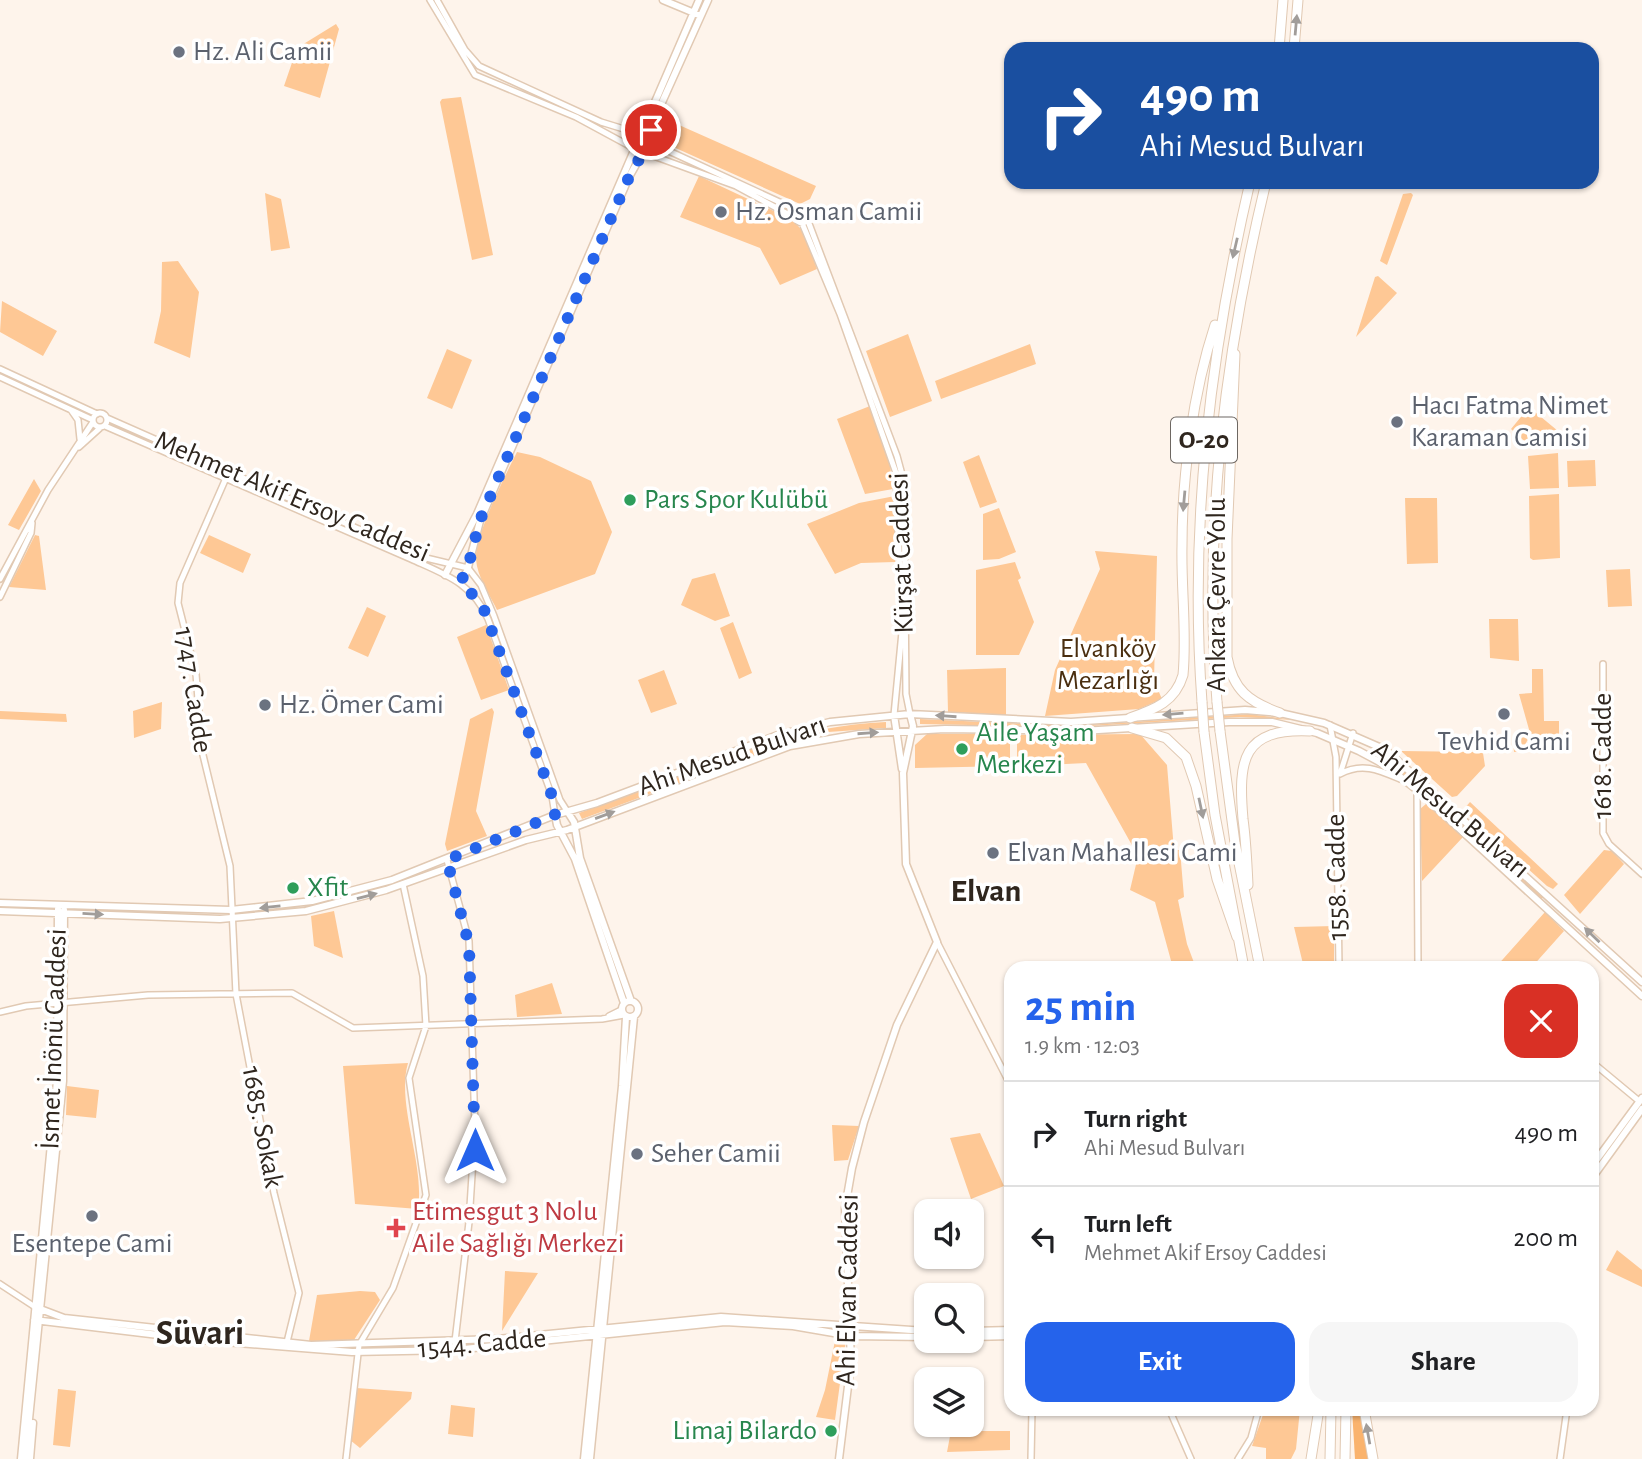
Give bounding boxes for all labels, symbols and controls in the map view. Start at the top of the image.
one-way arrow [1291,13,1302,35]
place label: Hz. Ali Camii [193,38,332,66]
marker: Hz. Ali Camii [171,44,187,60]
icon: right [1025,70,1116,161]
text: 490 m [1140,72,1261,121]
pin [621,100,681,160]
icon: arrive [632,111,670,149]
text: Ahi Mesud Bulvarı [1140,130,1364,162]
place label: Hz. Osman Camii [735,198,922,226]
marker: Hz. Osman Camii [713,204,729,220]
one-way arrow [1229,238,1240,260]
place label: Hacı Fatma Nimet Karaman Camisi [1411,392,1608,452]
marker: Hacı Fatma Nimet Karaman Camisi [1389,414,1405,430]
road number: O-20 [1171,418,1237,462]
street label: Mehmet Akif Ersoy Caddesi [151,426,433,568]
street label: Kürşat Caddesi [885,472,919,634]
place label: Pars Spor Kulübü [644,486,828,514]
one-way arrow [1178,490,1189,512]
marker: Pars Spor Kulübü [622,492,638,508]
street label: Ankara Çevre Yolu [1203,498,1231,692]
street label: 1747. Cadde [169,625,217,755]
park label: Elvanköy Mezarlığı [1057,635,1159,695]
place label: Hz. Ömer Cami [279,689,444,719]
street label: 1618. Cadde [1589,693,1617,819]
marker: Hz. Ömer Cami [257,697,273,713]
marker: Tevhid Cami [1496,706,1512,722]
one-way arrow [1162,709,1184,720]
street label: Ahi Mesud Bulvarı [635,711,829,801]
one-way arrow [935,711,957,722]
place label: Aile Yaşam Merkezi [976,719,1095,779]
one-way arrow [857,727,879,738]
place label: Tevhid Cami [1437,728,1571,756]
street label: Ahi Mesud Bulvarı [1366,736,1534,884]
marker: Aile Yaşam Merkezi [954,741,970,757]
one-way arrow [1195,797,1206,819]
one-way arrow [595,809,616,820]
street label: 1558. Cadde [1322,813,1352,941]
place label: Elvan Mahallesi Cami [1007,839,1238,867]
marker: Elvan Mahallesi Cami [985,845,1001,861]
place label: Xfit [307,874,348,902]
district label: Elvan [951,875,1021,907]
marker: Xfit [285,880,301,896]
one-way arrow [356,890,378,901]
one-way arrow [259,902,281,913]
one-way arrow [82,909,104,920]
street label: İsmet İnönü Caddesi [34,928,72,1150]
one-way arrow [1584,928,1601,944]
button: close [1504,984,1578,1058]
text: 25 min [1025,986,1136,1028]
text: 1.9 km · 12:03 [1025,1035,1140,1058]
street label: 1685. Sokak [237,1064,288,1190]
text: Turn right [1084,1106,1187,1132]
position arrow [438,1113,512,1187]
icon: right [1025,1115,1063,1153]
text: 490 m [1514,1120,1578,1146]
text: Ahi Mesud Bulvarı [1084,1137,1245,1160]
place label: Seher Camii [651,1140,781,1168]
marker: Seher Camii [629,1146,645,1162]
street label: Ahi Elvan Caddesi [832,1194,864,1386]
place label: Etimesgut 3 Nolu Aile Sağlığı Merkezi [412,1198,624,1258]
map controls [914,1199,984,1437]
button: sound [914,1199,984,1269]
marker: Esentepe Cami [84,1208,100,1224]
text: Turn left [1084,1211,1172,1237]
marker: Etimesgut 3 Nolu Aile Sağlığı Merkezi [386,1218,406,1238]
icon: left [1025,1220,1063,1258]
text: 200 m [1514,1225,1578,1251]
place label: Esentepe Cami [12,1230,172,1258]
text: Mehmet Akif Ersoy Caddesi [1084,1242,1327,1265]
button: search [914,1283,984,1353]
district label: Süvari [156,1316,244,1351]
button: Exit [1025,1322,1295,1402]
button: Share [1309,1322,1578,1402]
street label: 1544. Cadde [417,1324,547,1364]
button: layers [914,1367,984,1437]
place label: Limaj Bilardo [673,1417,817,1445]
marker: Limaj Bilardo [823,1423,839,1439]
one-way arrow [1363,1423,1374,1445]

